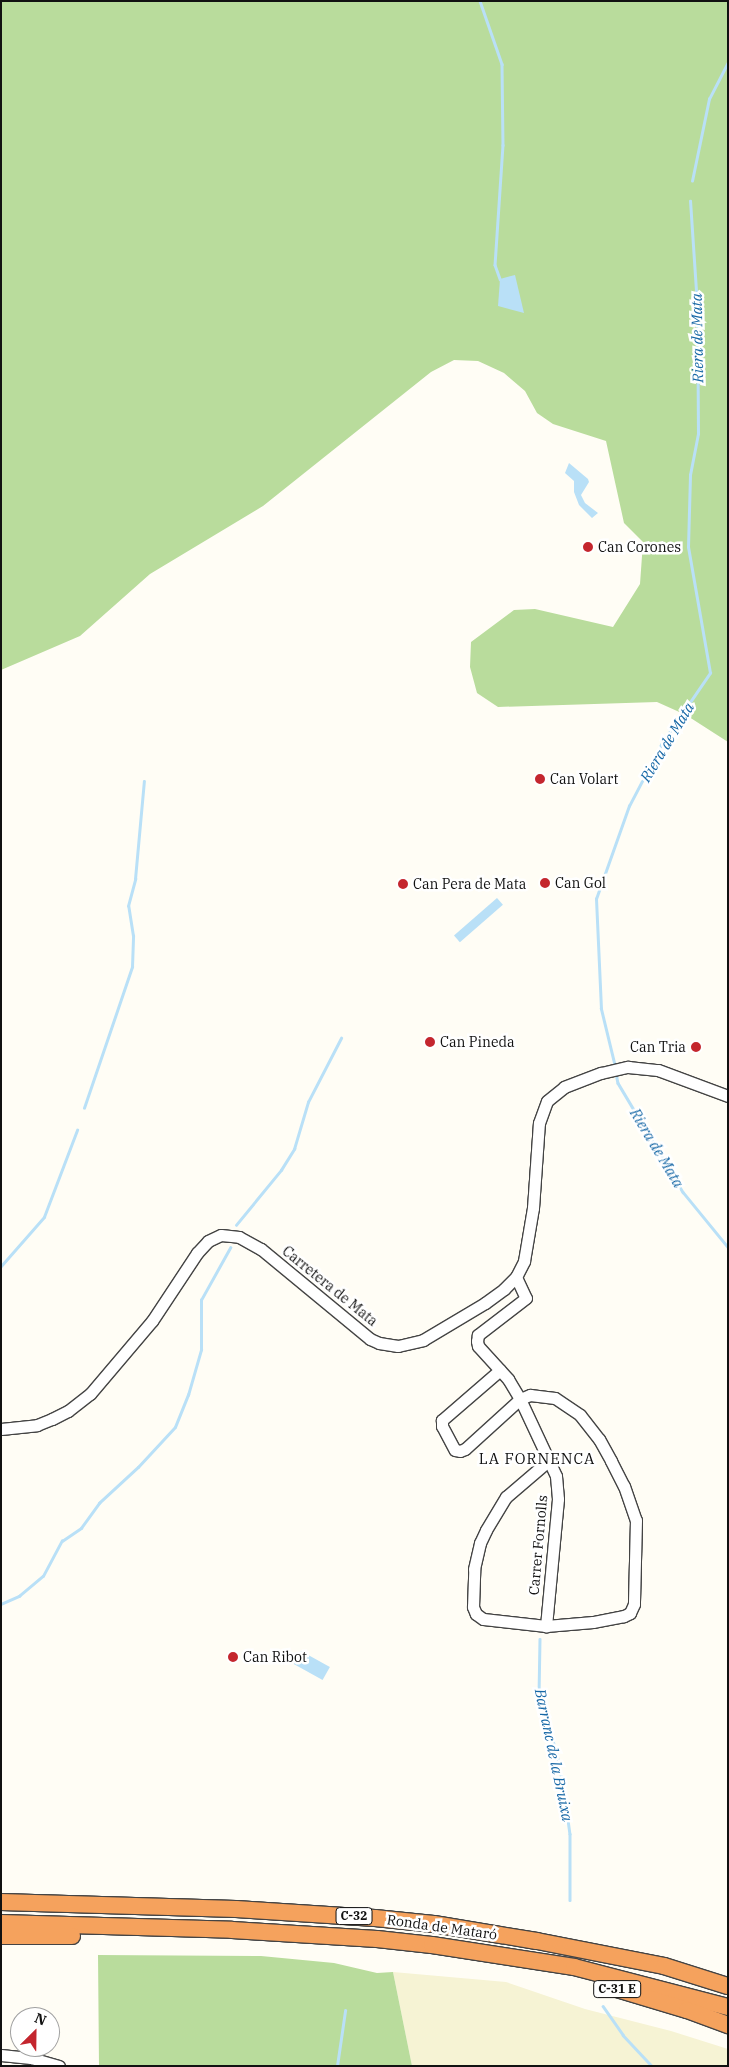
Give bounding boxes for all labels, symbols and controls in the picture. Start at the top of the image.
water label: Riera de Mata [687,293,707,383]
place label: Can Corones [598,539,681,555]
marker: Can Corones [582,541,594,553]
water label: Riera de Mata [636,699,698,785]
place label: Can Volart [550,771,618,787]
marker: Can Volart [534,773,546,785]
place label: Can Gol [555,875,606,891]
place label: Can Pera de Mata [413,876,526,892]
marker: Can Gol [539,877,551,889]
marker: Can Pera de Mata [397,878,409,890]
place label: Can Pineda [440,1034,515,1050]
marker: Can Pineda [424,1036,436,1048]
place label: Can Tria [630,1039,686,1055]
marker: Can Tria [690,1041,702,1053]
water label: Riera de Mata [626,1105,688,1191]
street label: Carretera de Mata [279,1242,381,1330]
district label: LA FORNENCA [477,1450,597,1468]
street label: Carrer Fornolls [525,1494,551,1596]
place label: Can Ribot [243,1649,307,1665]
marker: Can Ribot [227,1651,239,1663]
water label: Barranc de la Bruixa [531,1687,577,1823]
road number: C-32 [335,1906,373,1925]
street label: Ronda de Mataró [386,1911,498,1943]
road number: C-31 E [592,1980,642,1998]
north arrow [10,2007,60,2057]
text: N [32,2009,49,2030]

